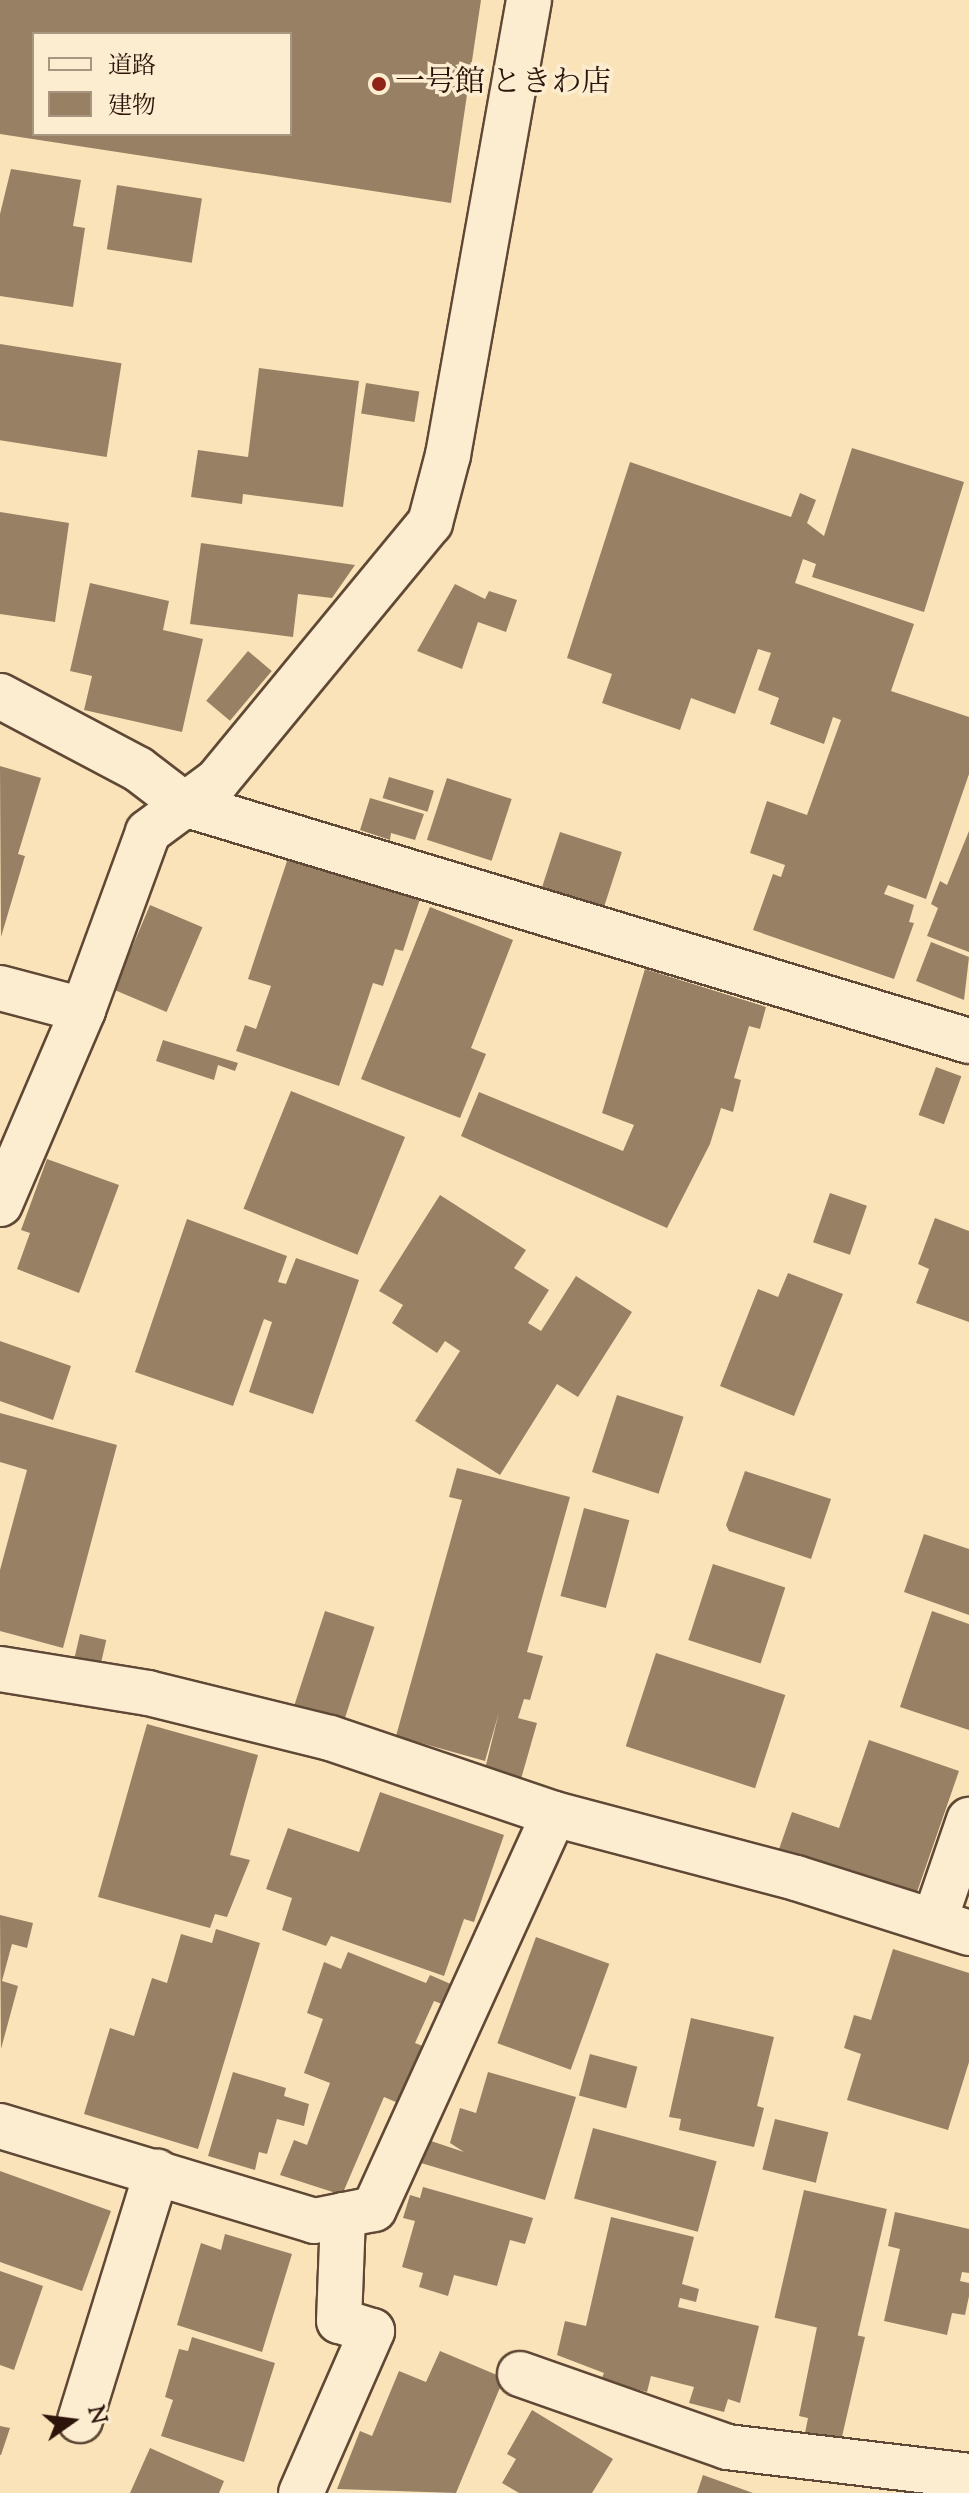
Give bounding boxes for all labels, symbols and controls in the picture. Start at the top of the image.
legend [32,32,292,136]
text: 道路 [108,50,156,84]
place label: 一号館 ときわ店 [395,66,611,102]
marker: 一号館 ときわ店 [370,75,388,93]
text: 建物 [108,90,156,124]
north arrow [32,2381,112,2461]
text: N [78,2403,113,2428]

